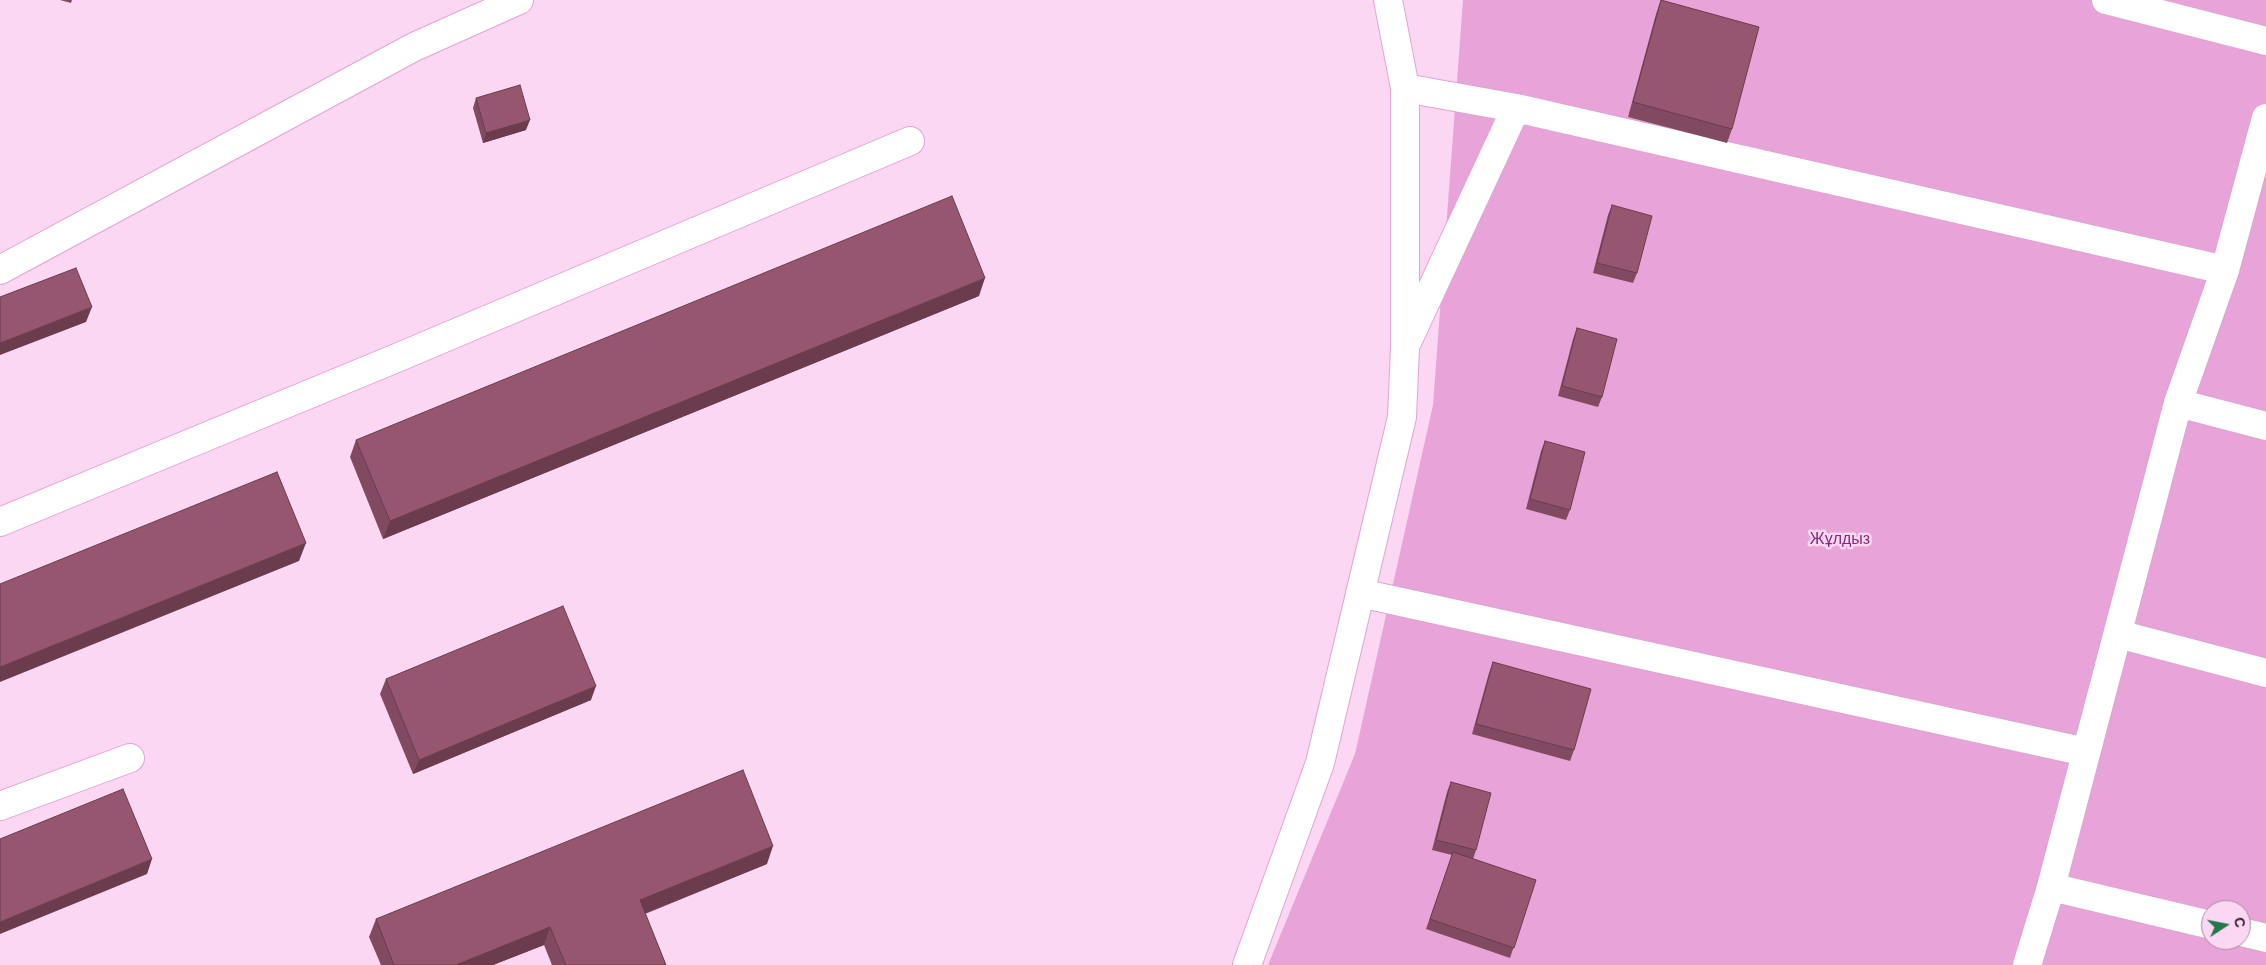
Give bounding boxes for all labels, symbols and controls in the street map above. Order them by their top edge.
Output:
park label: Жұлдыз [1810,529,1870,549]
north arrow [2201,900,2251,950]
text: С [2231,916,2250,929]

